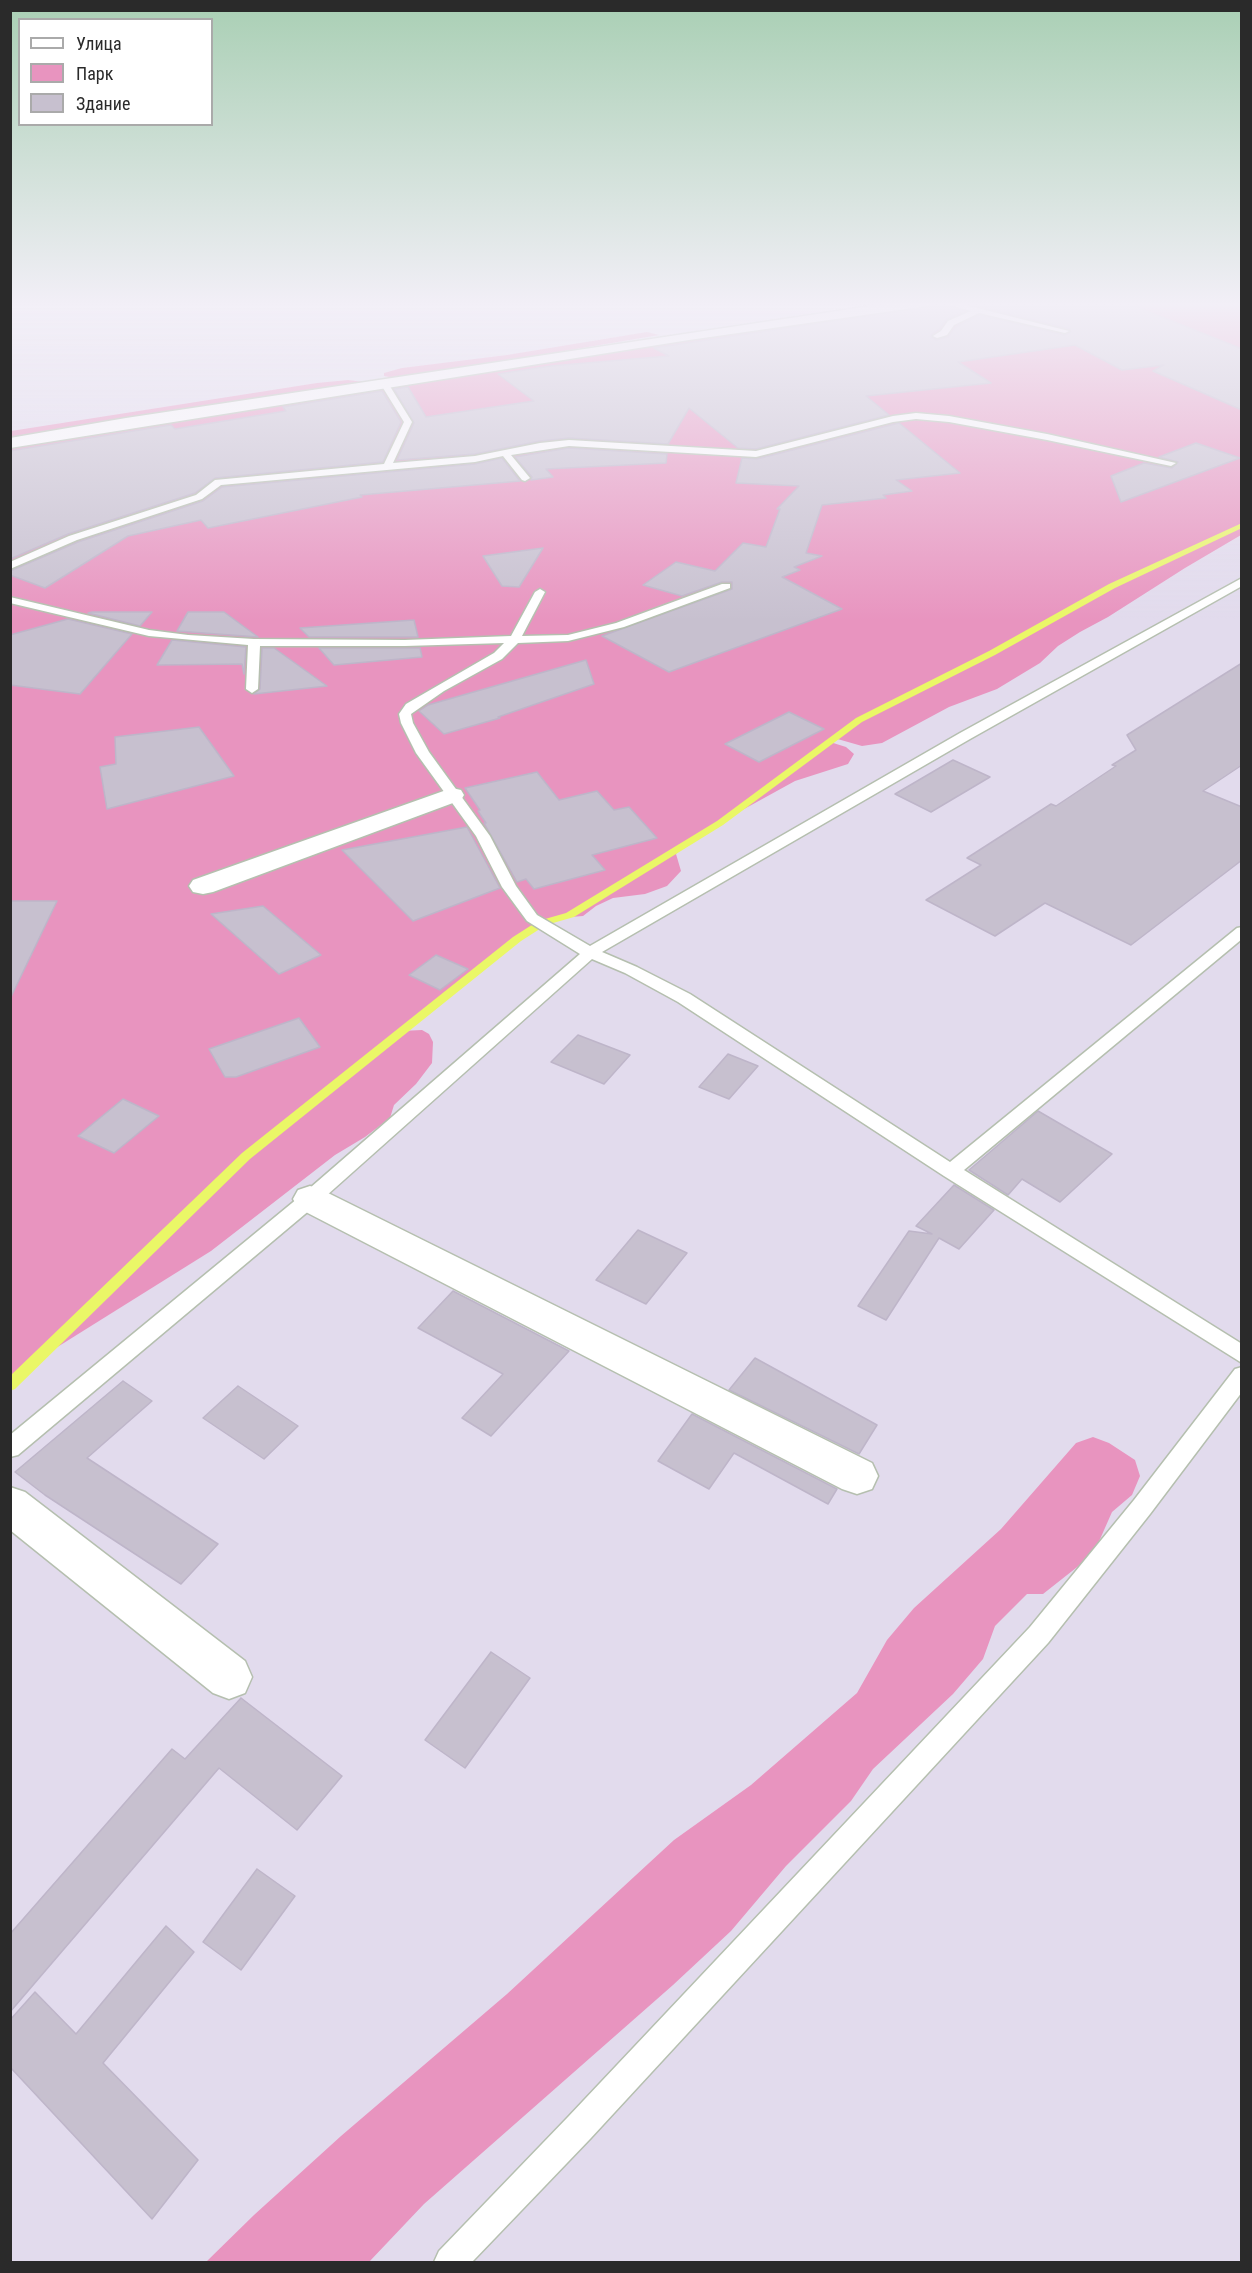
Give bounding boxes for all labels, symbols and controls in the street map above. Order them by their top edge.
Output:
legend [18,18,213,126]
text: Улица [76,33,122,54]
text: Парк [76,63,113,84]
text: Здание [76,93,130,114]

